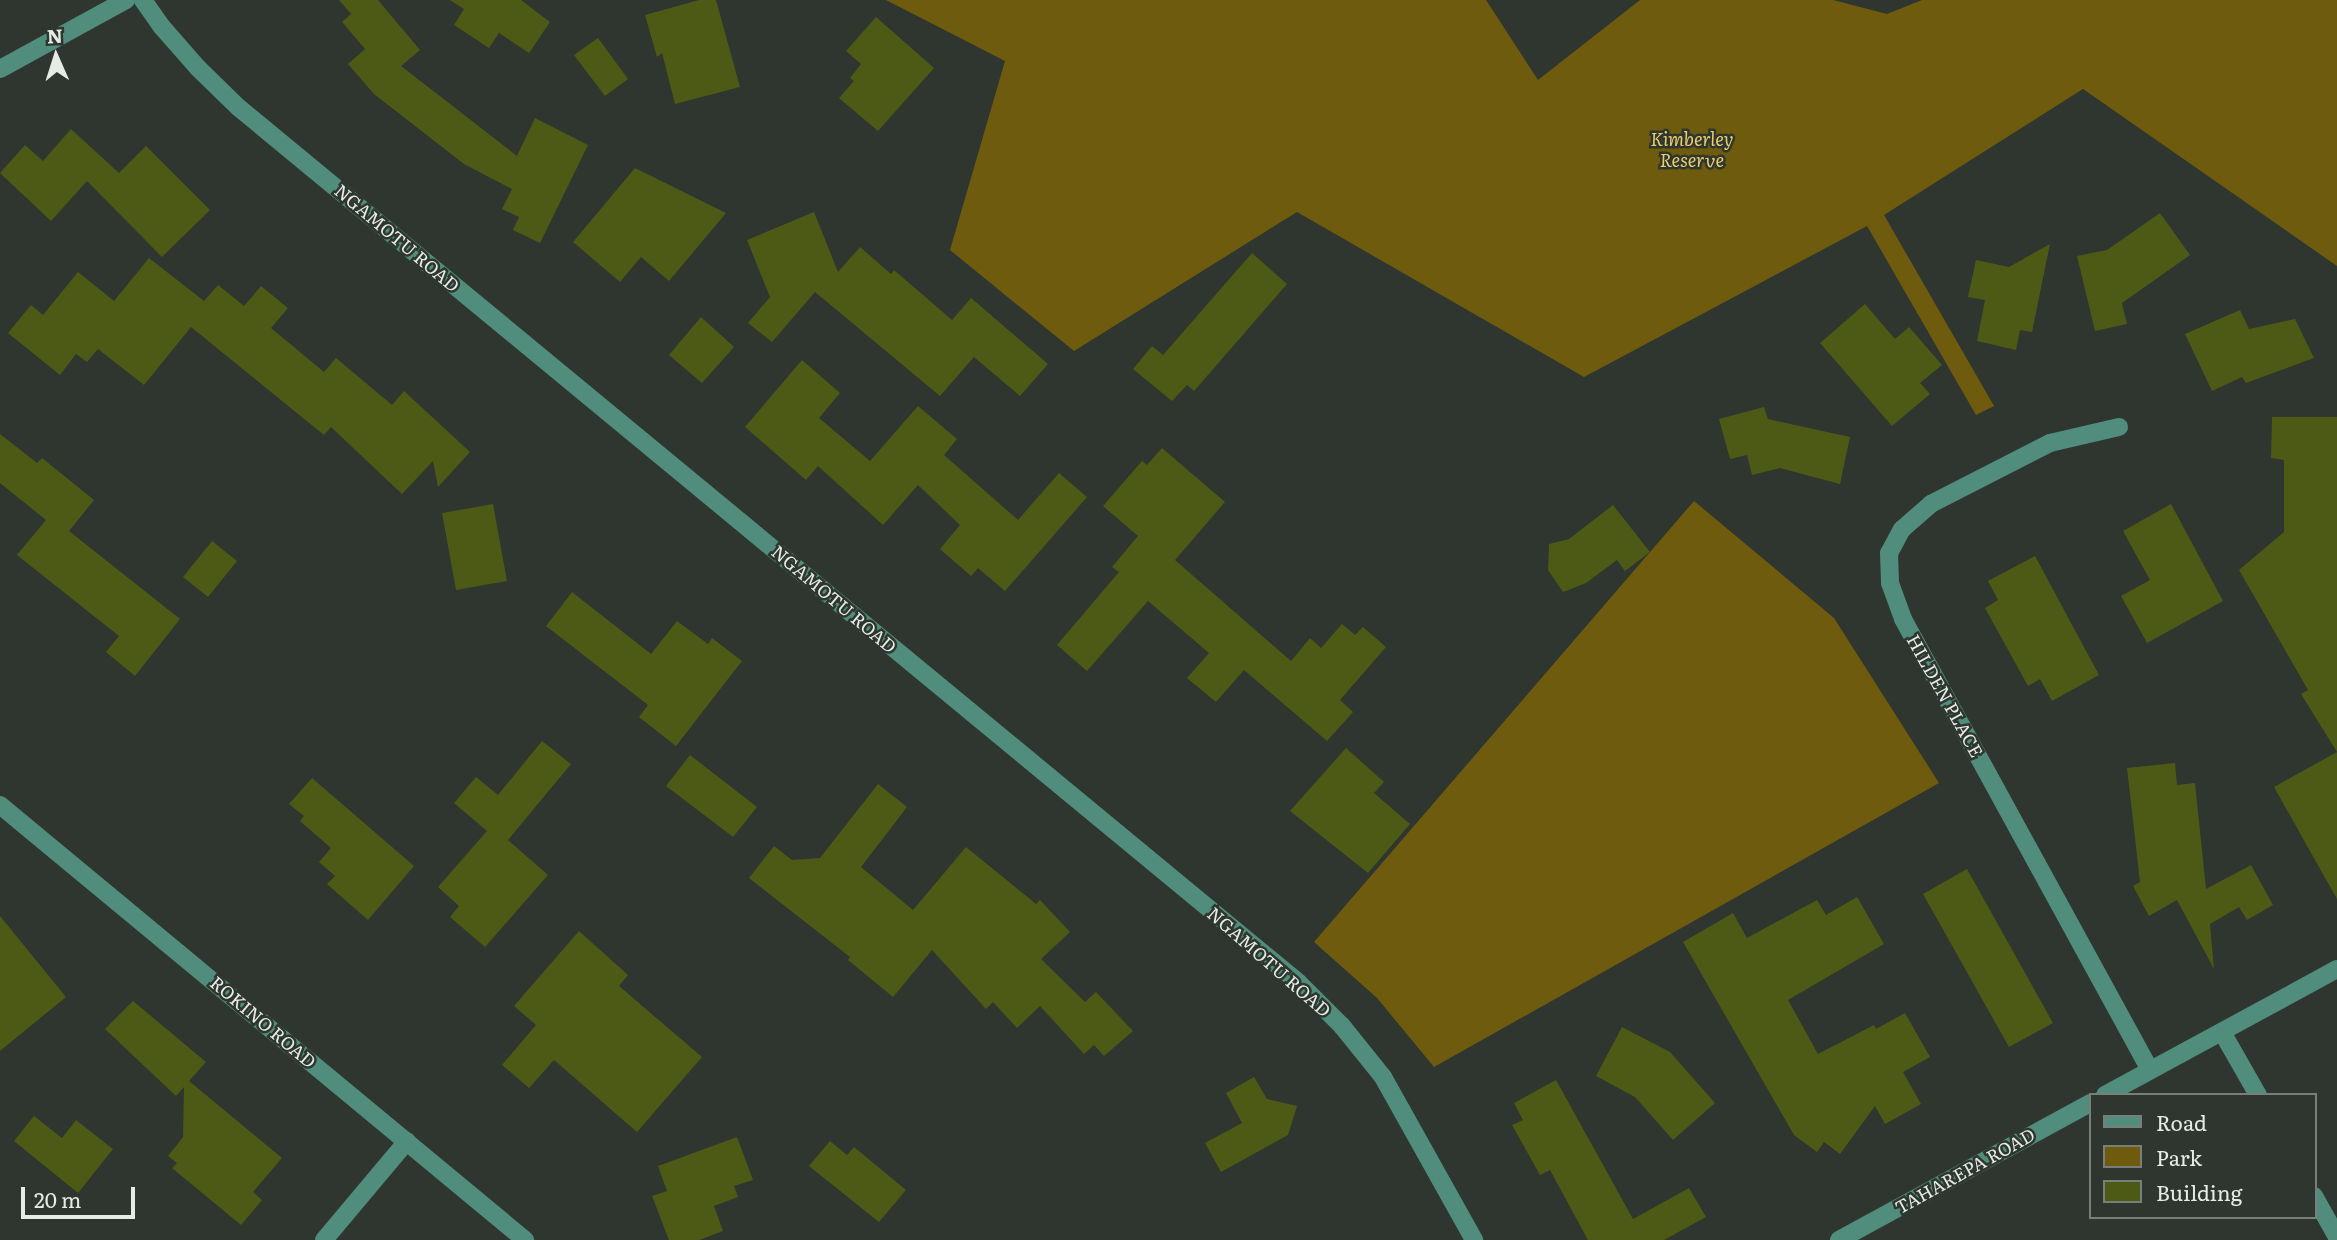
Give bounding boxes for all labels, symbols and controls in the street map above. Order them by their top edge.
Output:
north arrow [21,21,91,91]
text: N [46,21,64,49]
park label: Kimberley Reserve [1651,129,1733,172]
street label: NGAMOTU ROAD [330,180,464,296]
street label: NGAMOTU ROAD [767,541,901,657]
street label: HILDEN PLACE [1902,631,1988,761]
street label: NGAMOTU ROAD [1203,903,1335,1021]
street label: ROKINO ROAD [206,972,320,1072]
legend [2088,1093,2316,1219]
text: Road [2156,1106,2207,1137]
street label: TAHAREPA ROAD [1891,1124,2039,1218]
text: Park [2156,1141,2202,1172]
scale bar [24,1174,138,1218]
text: Building [2156,1176,2242,1207]
text: 20 m [34,1183,81,1214]

